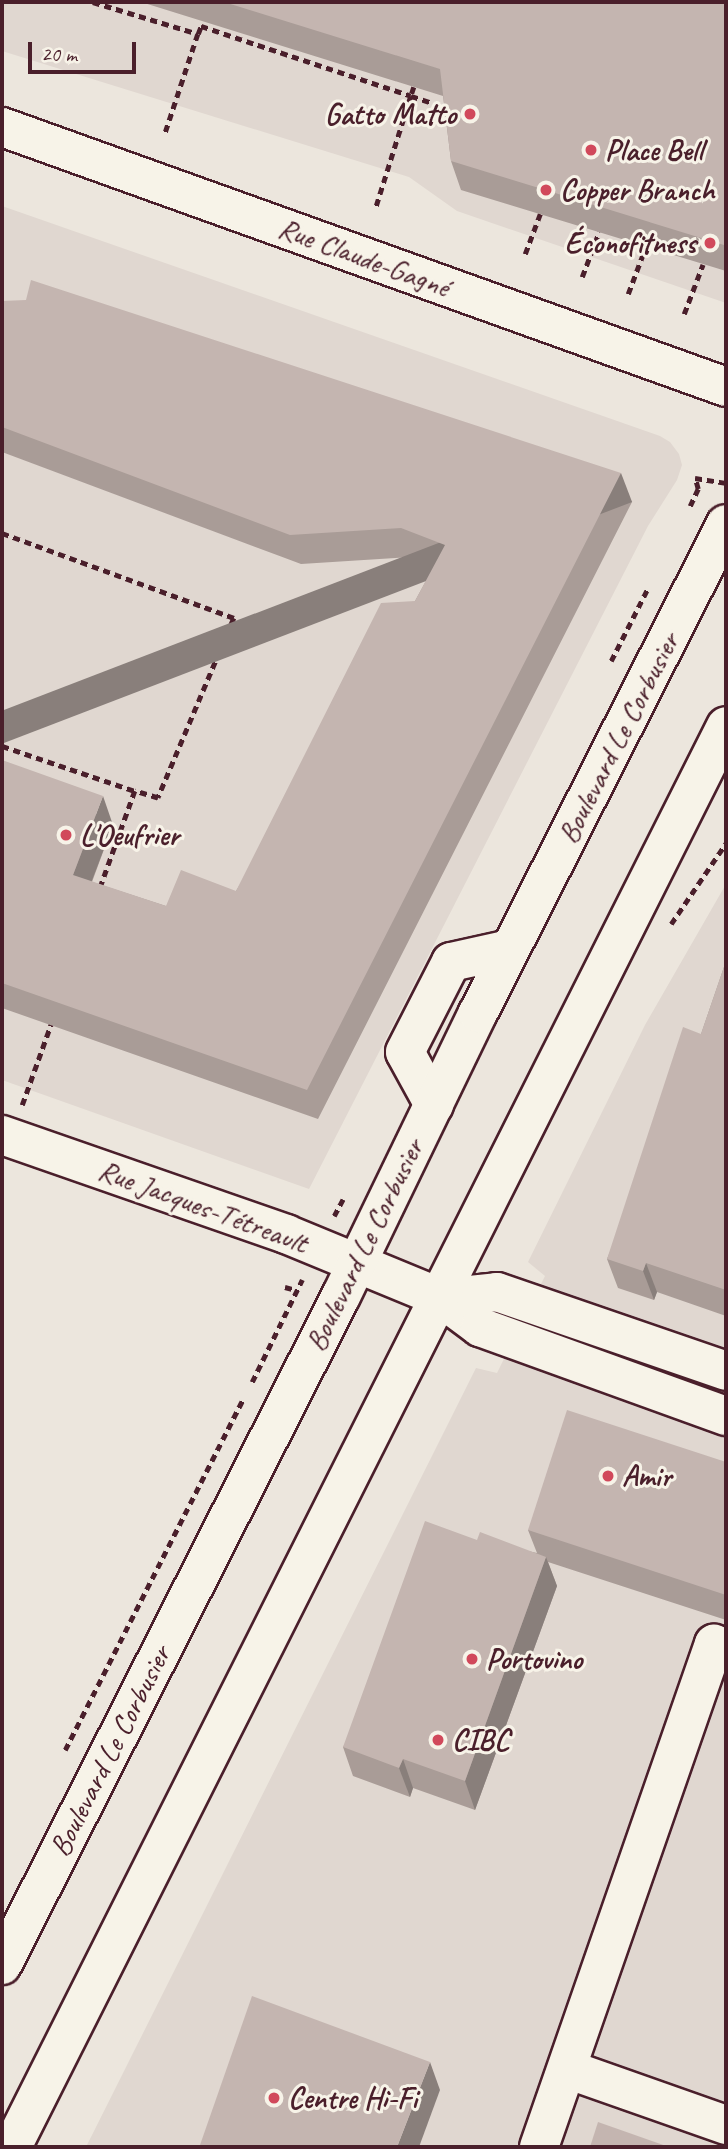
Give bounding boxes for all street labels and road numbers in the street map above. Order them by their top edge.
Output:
street label: Rue Claude-Gagné [273,209,455,305]
street label: Boulevard Le Corbusier [550,627,686,849]
street label: Boulevard Le Corbusier [297,1133,431,1357]
street label: Rue Jacques-Tétreault [93,1151,313,1261]
street label: Boulevard Le Corbusier [42,1640,178,1862]

